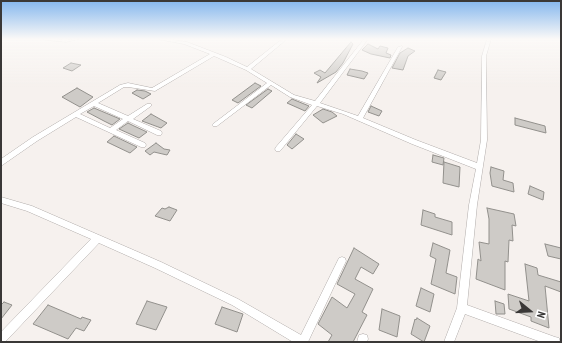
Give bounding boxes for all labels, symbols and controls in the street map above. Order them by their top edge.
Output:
north arrow [510,291,550,331]
text: N [534,310,549,320]

